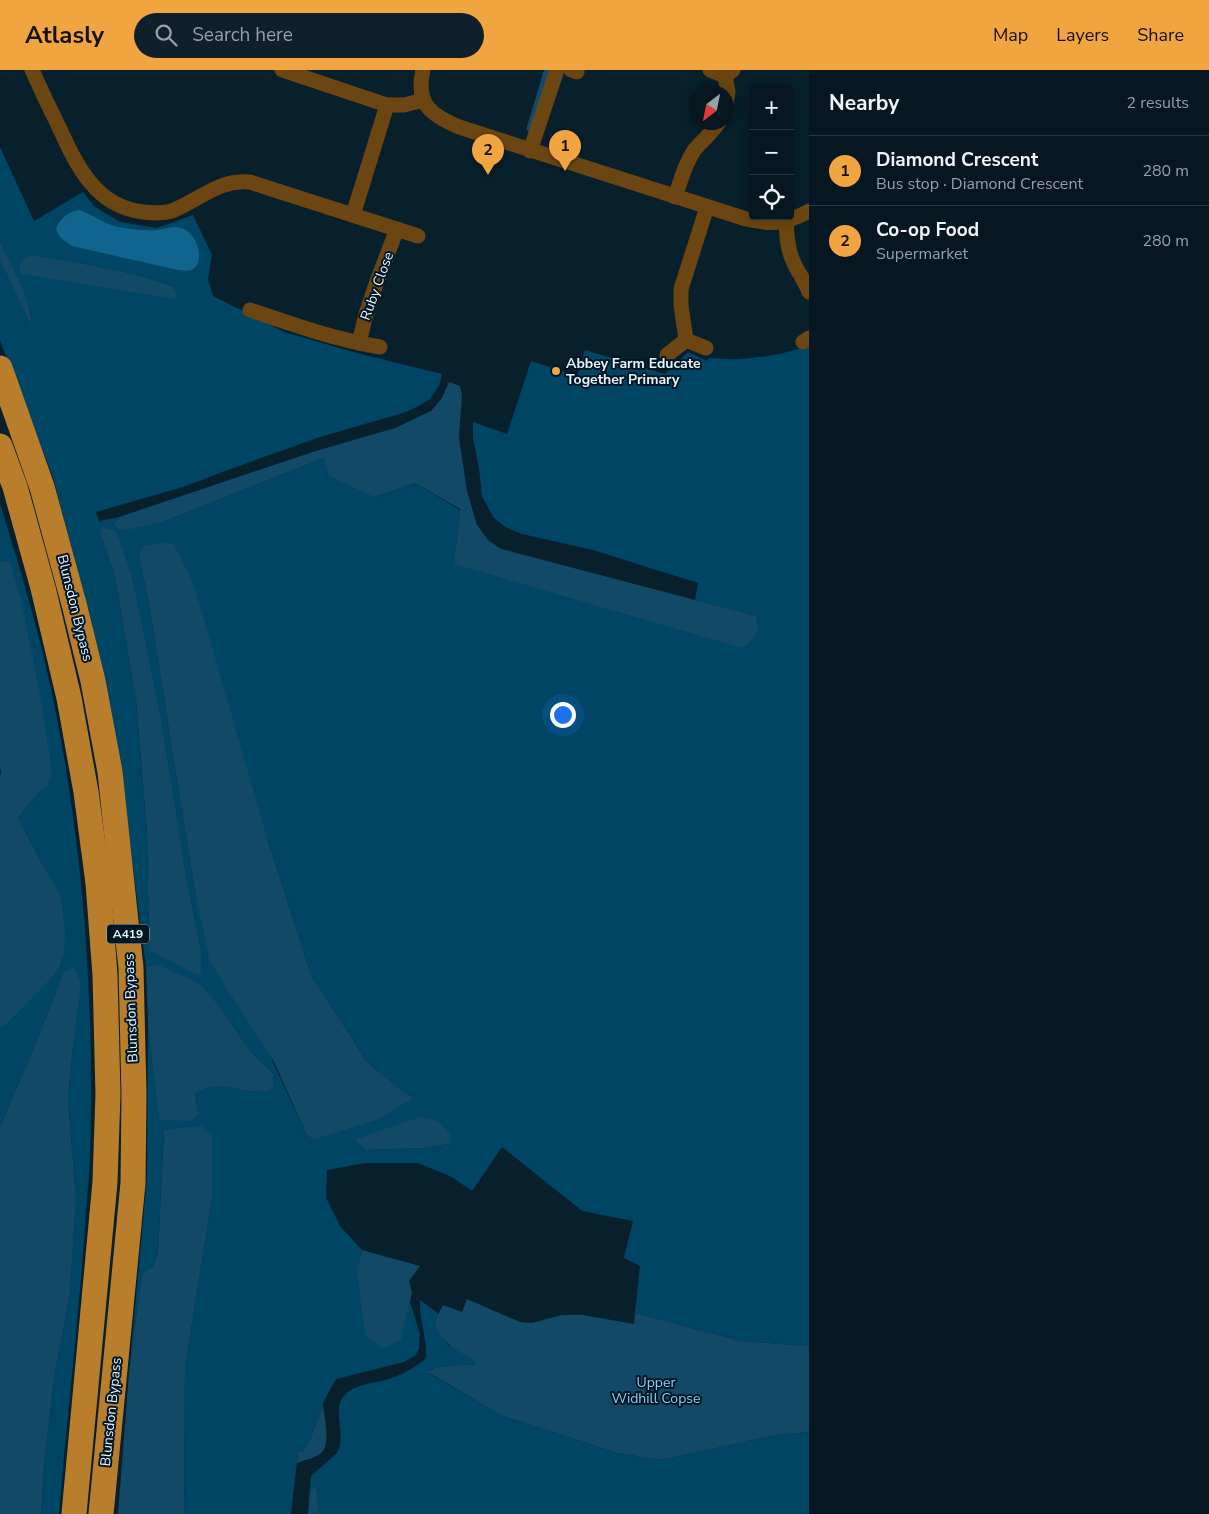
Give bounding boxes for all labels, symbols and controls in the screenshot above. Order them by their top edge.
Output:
search box [134,13,484,58]
text: Atlasly [25,19,104,51]
icon: search [152,21,180,49]
text: Search here [192,22,293,48]
text: Map [993,23,1028,47]
text: Layers [1056,23,1109,47]
text: Share [1137,23,1184,47]
north arrow [689,85,734,130]
map controls [749,85,794,220]
button: + [749,85,794,130]
text: Nearby [829,89,899,117]
text: 2 results [1127,92,1189,114]
pin: 1 [549,130,581,171]
button: − [749,130,794,175]
pin: 2 [472,134,504,175]
text: Diamond Crescent [876,147,1038,173]
text: 1 [840,160,850,182]
text: 280 m [1142,160,1189,182]
text: Bus stop · Diamond Crescent [876,173,1083,195]
button: locate [749,175,794,220]
text: Co-op Food [876,217,979,243]
text: 2 [840,230,850,252]
text: 280 m [1142,230,1189,252]
text: Supermarket [876,243,968,265]
street label: Ruby Close [356,249,398,323]
place label: Abbey Farm Educate Together Primary [566,354,701,389]
marker: Abbey Farm Educate Together Primary [550,365,562,377]
street label: Blunsdon Bypass [53,553,98,664]
your location [550,702,576,728]
road number: A419 [107,924,149,944]
street label: Blunsdon Bypass [120,953,142,1063]
street label: Blunsdon Bypass [96,1356,126,1467]
park label: Upper Widhill Copse [612,1373,700,1408]

